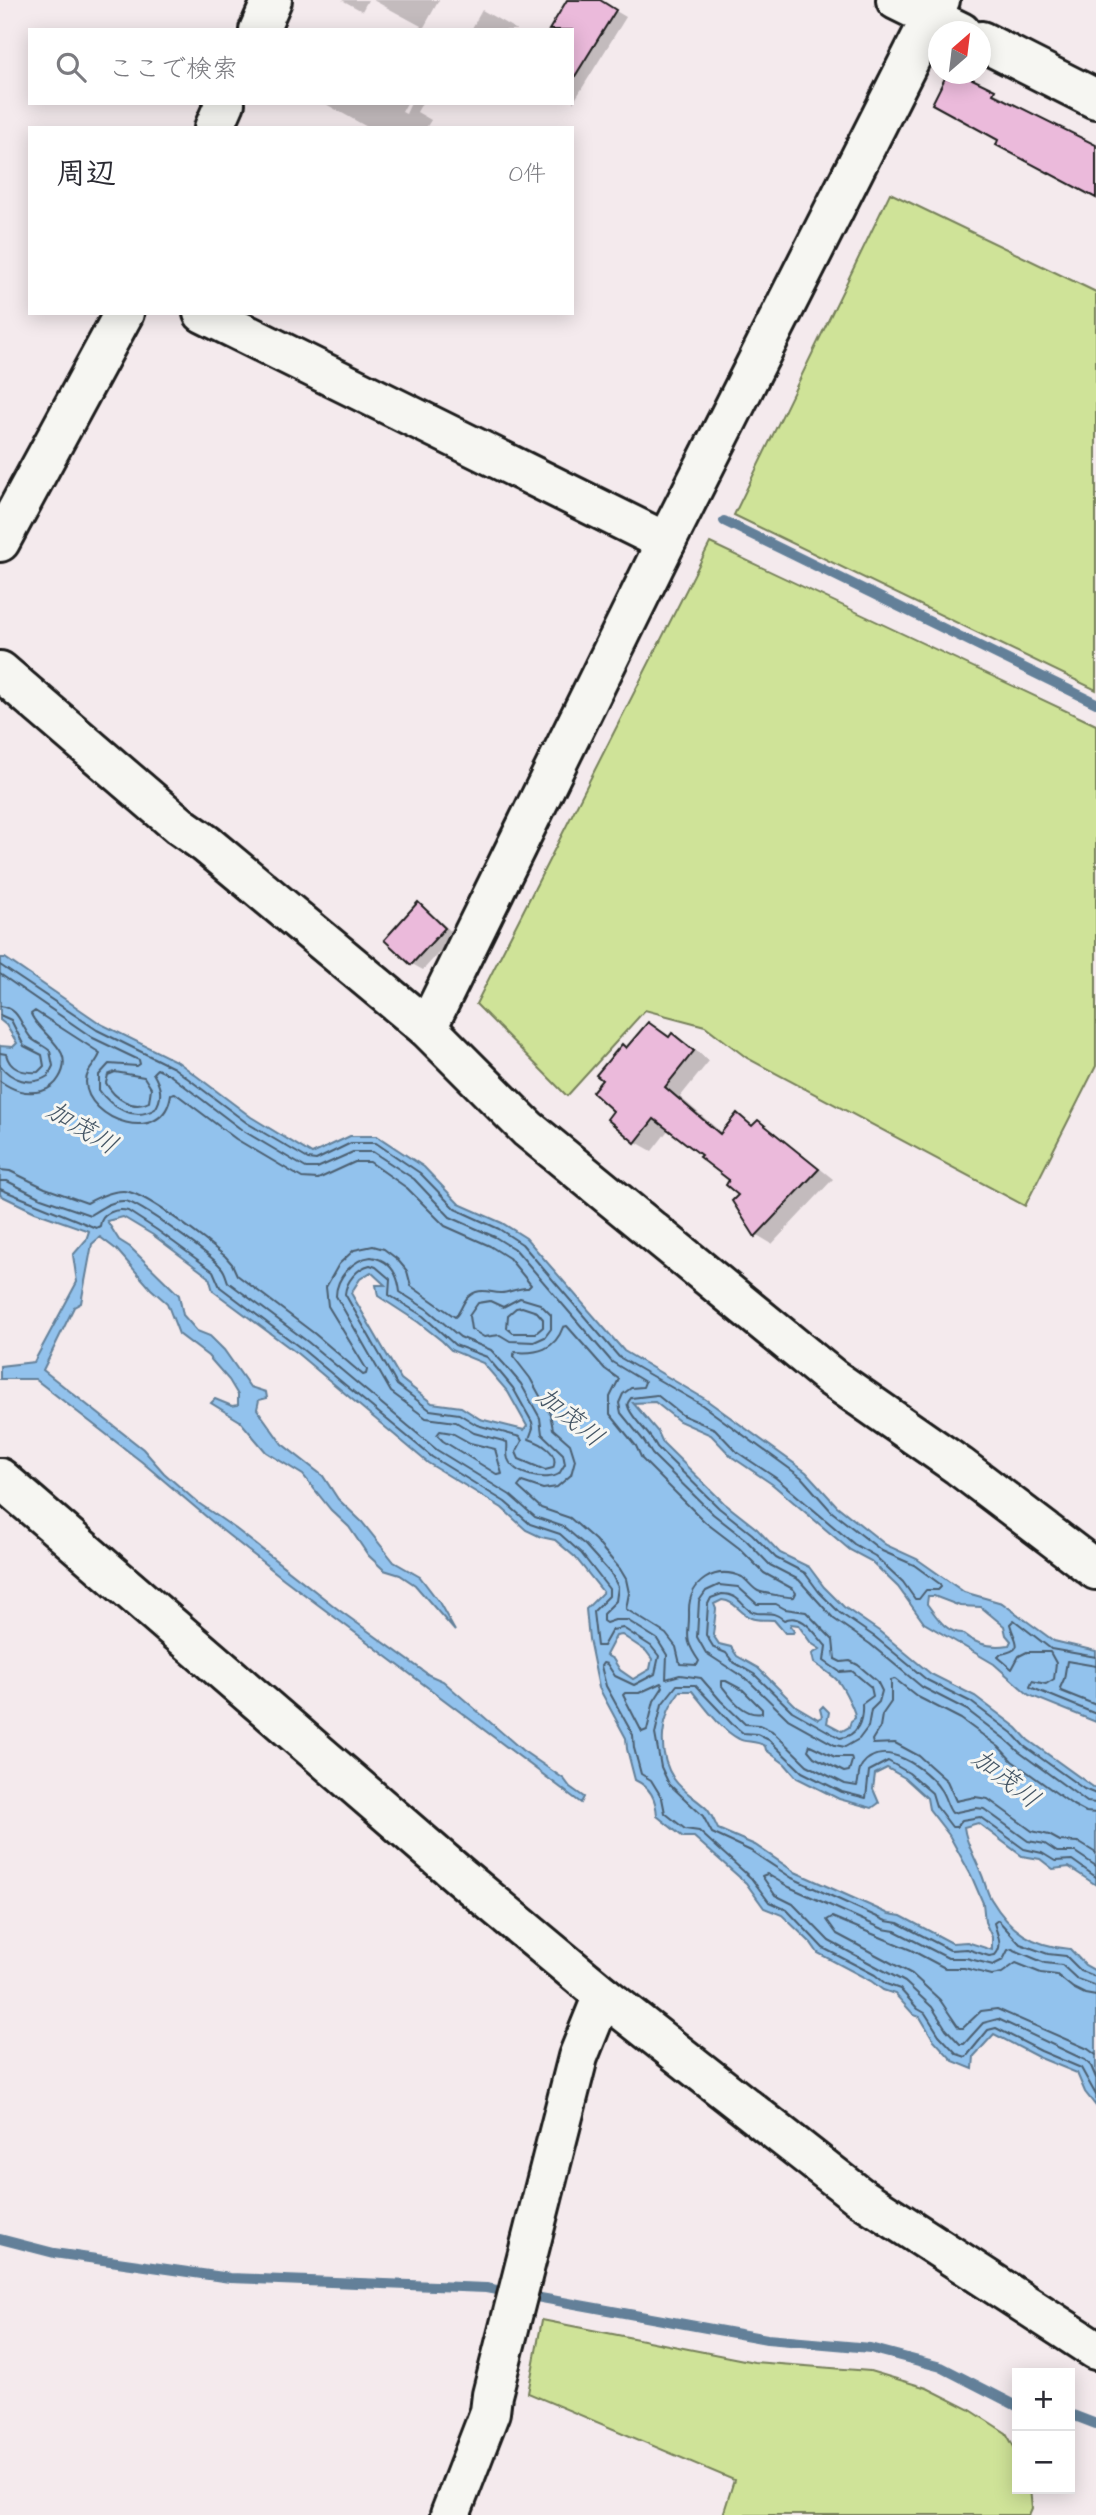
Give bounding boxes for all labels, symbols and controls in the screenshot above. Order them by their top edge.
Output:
north arrow [928,21,991,84]
search box [28,28,574,105]
icon: search [52,48,90,86]
text: ここで検索 [108,51,238,87]
text: 周辺 [56,153,116,195]
text: 0件 [508,158,546,190]
water label: 加茂川 [39,1092,125,1164]
water label: 加茂川 [528,1378,612,1456]
water label: 加茂川 [964,1741,1048,1817]
map controls [1012,2368,1075,2494]
button: + [1012,2368,1075,2431]
button: − [1012,2431,1075,2494]

